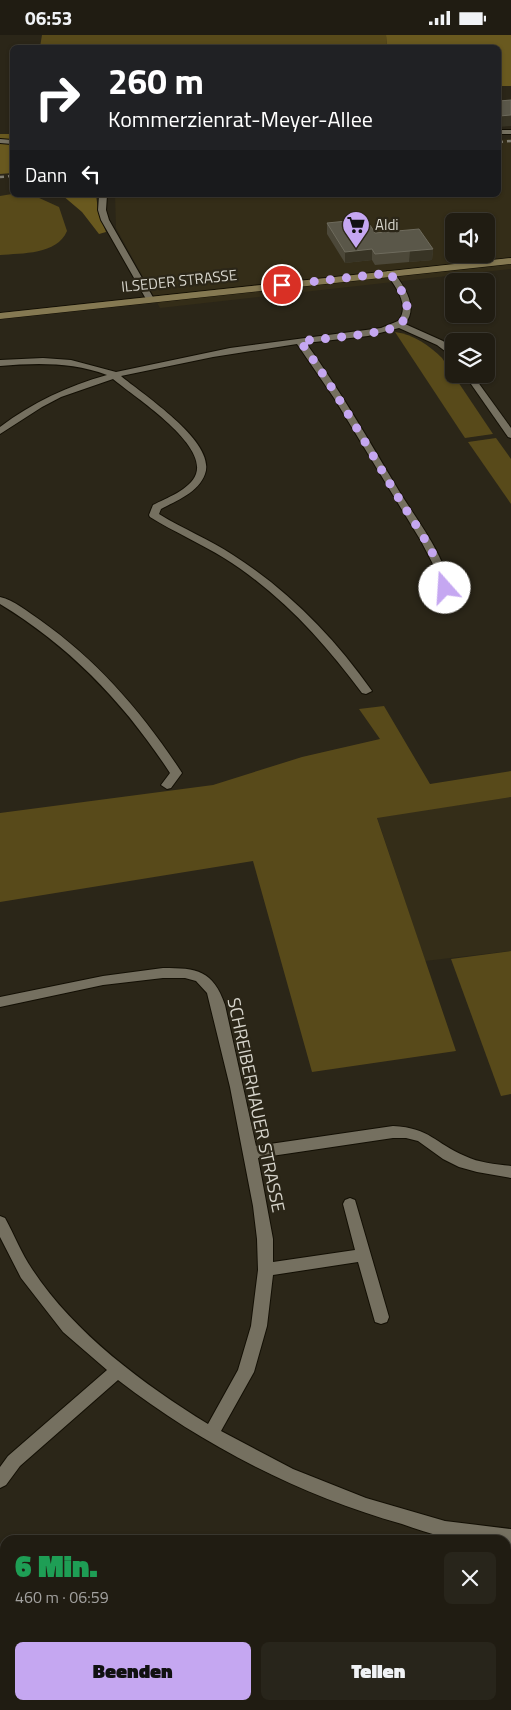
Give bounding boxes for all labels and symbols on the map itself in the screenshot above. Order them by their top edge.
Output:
supermarket icon: Aldi [341,210,371,249]
place label: Aldi [375,213,399,236]
street label: ILSEDER STRASSE [120,263,238,298]
pin [261,264,303,306]
position arrow [418,561,470,613]
street label: SCHREIBERHAUER STRASSE [221,995,292,1215]

